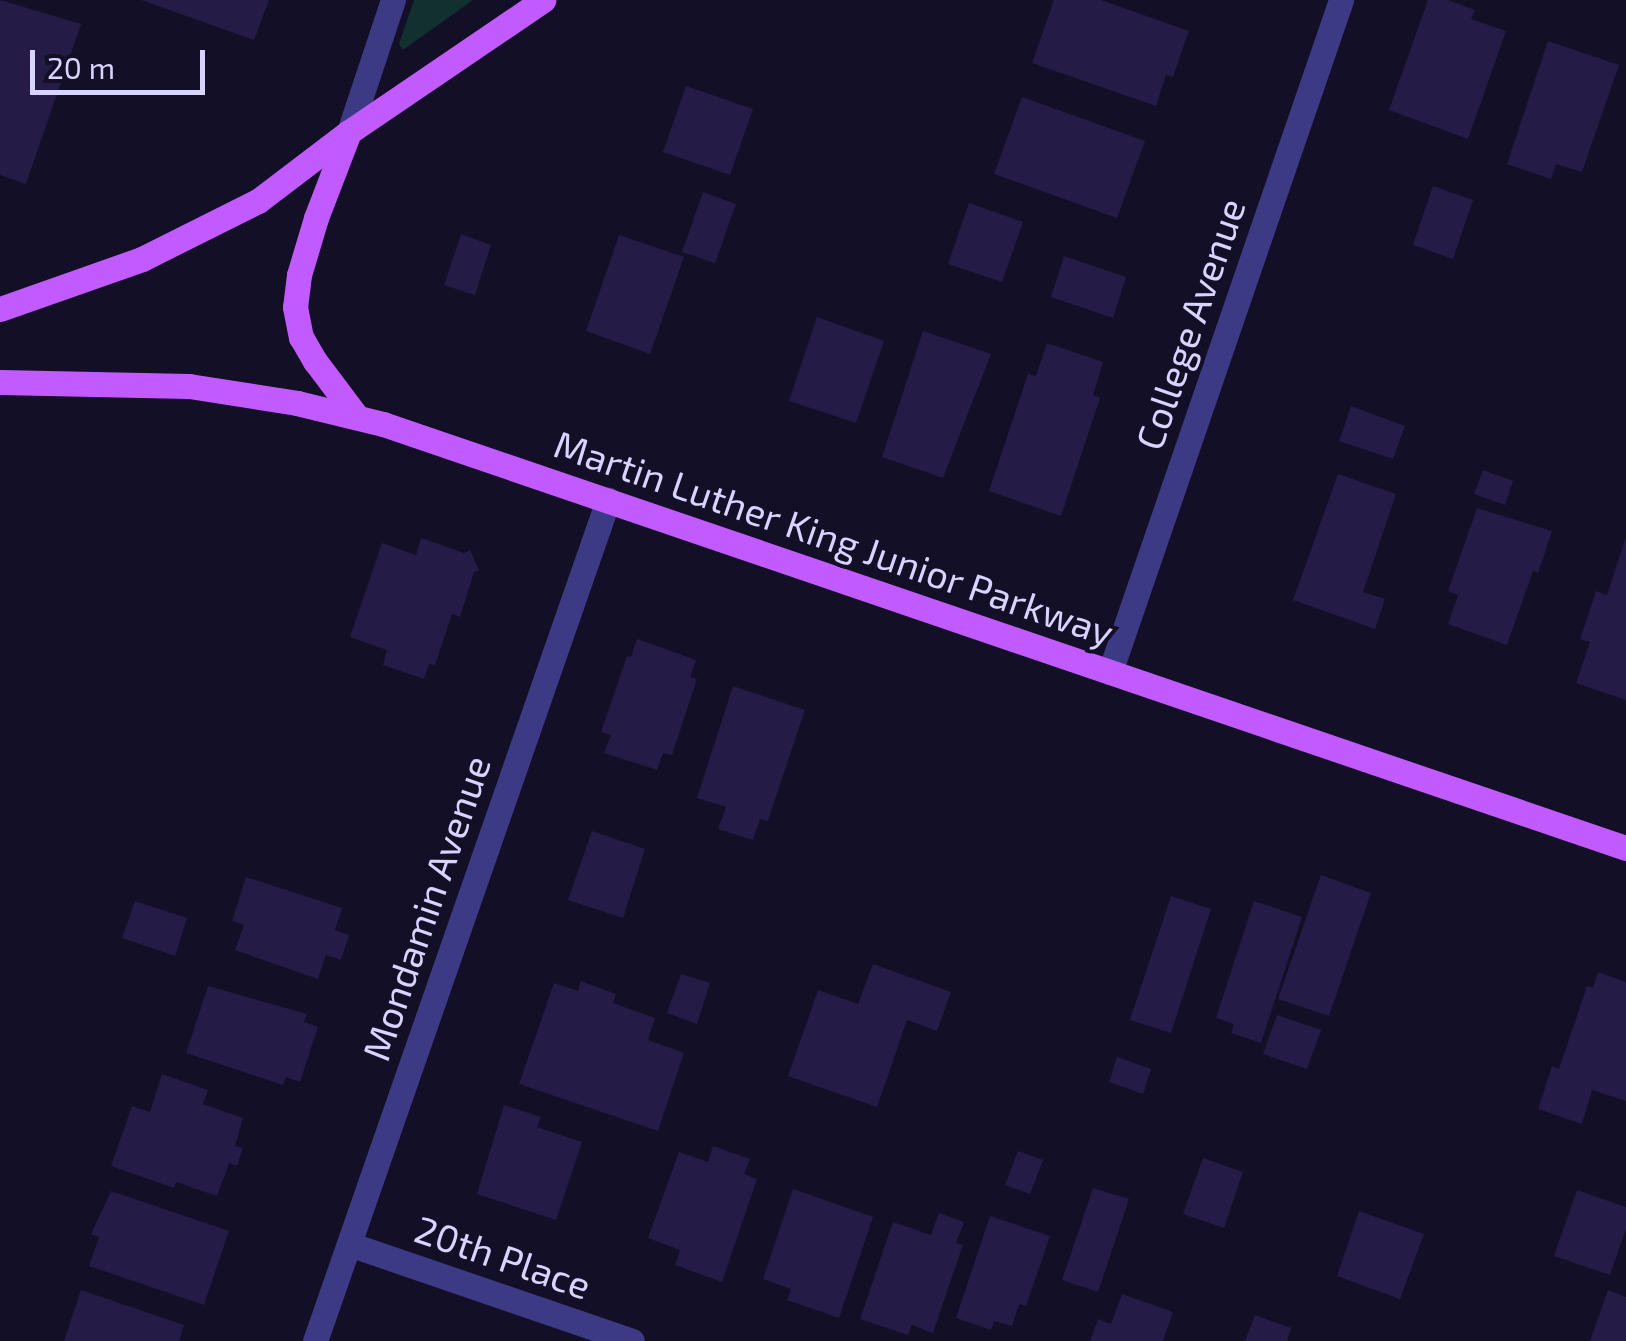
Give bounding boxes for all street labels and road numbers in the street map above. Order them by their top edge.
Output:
street label: College Avenue [1126,192,1254,456]
street label: Martin Luther King Junior Parkway [547,420,1121,656]
street label: Mondamin Avenue [352,749,500,1067]
street label: 20th Place [409,1206,597,1308]

